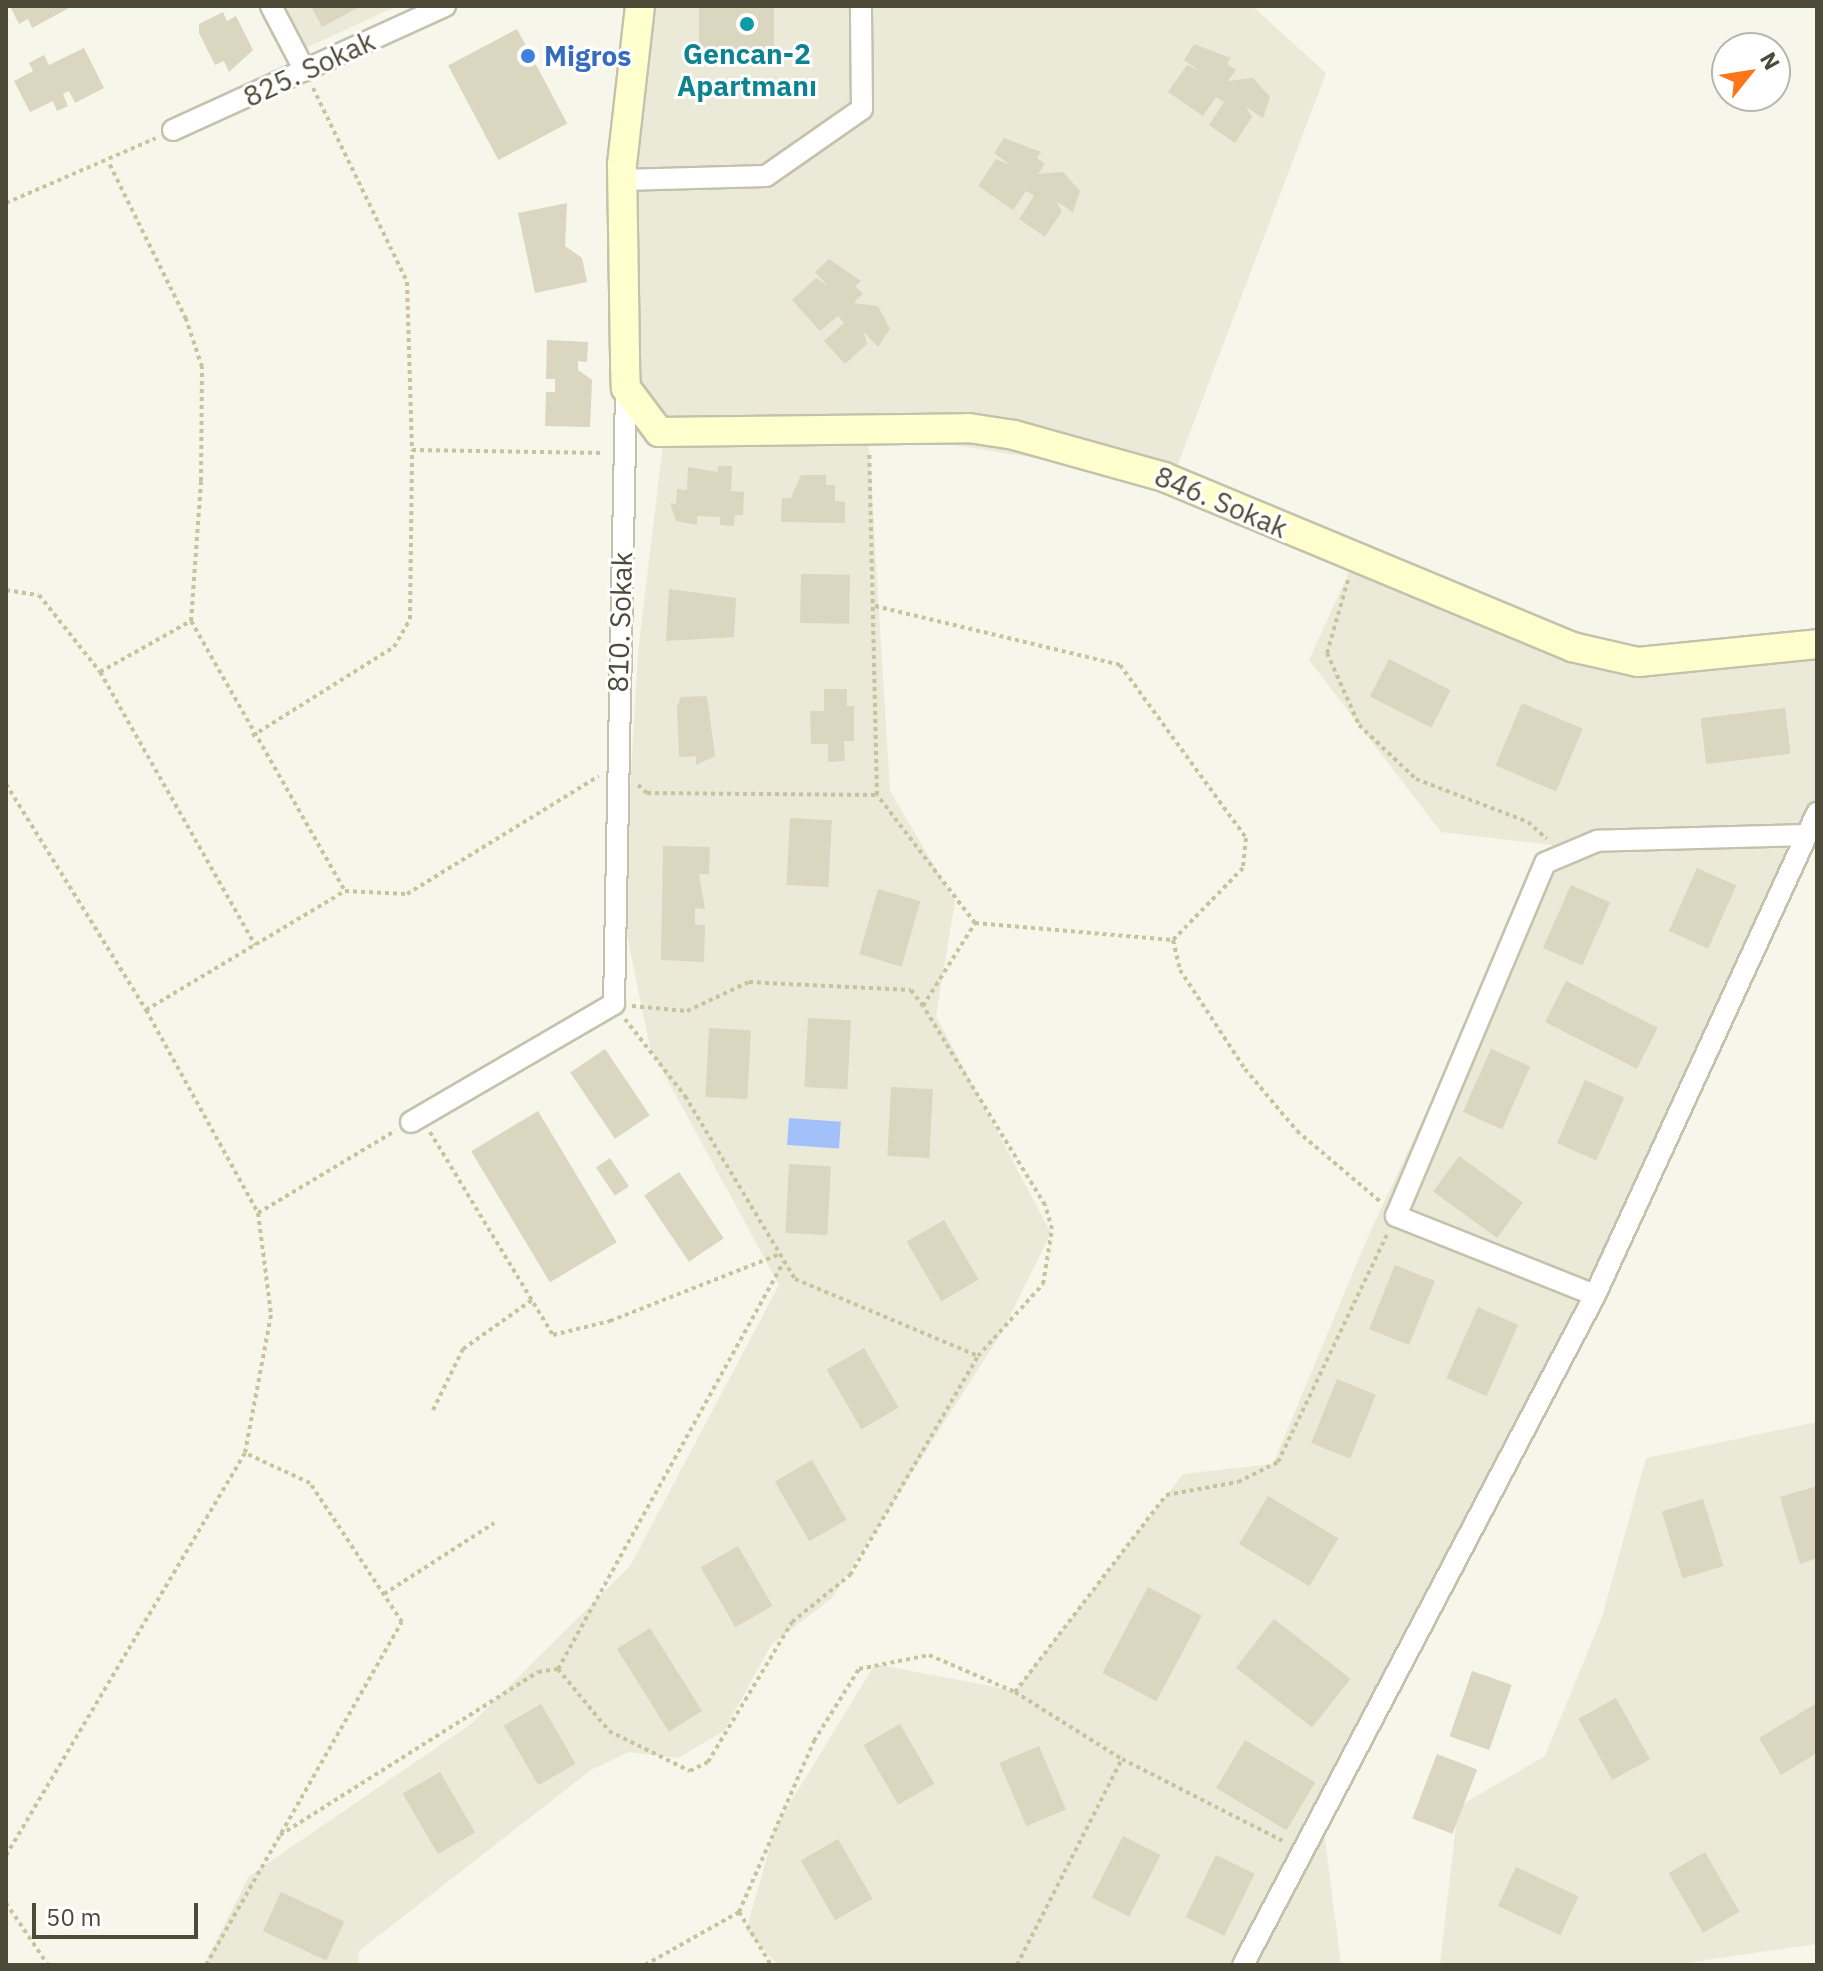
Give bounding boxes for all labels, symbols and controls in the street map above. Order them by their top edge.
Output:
marker: Gencan-2 Apartmanı [738,15,756,33]
street label: 825. Sokak [238,24,380,114]
north arrow [1711,32,1791,112]
place label: Gencan-2 Apartmanı [677,37,817,103]
place label: Migros [544,39,631,73]
marker: Migros [519,47,537,65]
text: N [1754,47,1787,75]
street label: 846. Sokak [1150,459,1292,545]
street label: 810. Sokak [601,551,639,693]
scale bar [36,1887,202,1937]
text: 50 m [46,1901,101,1933]

